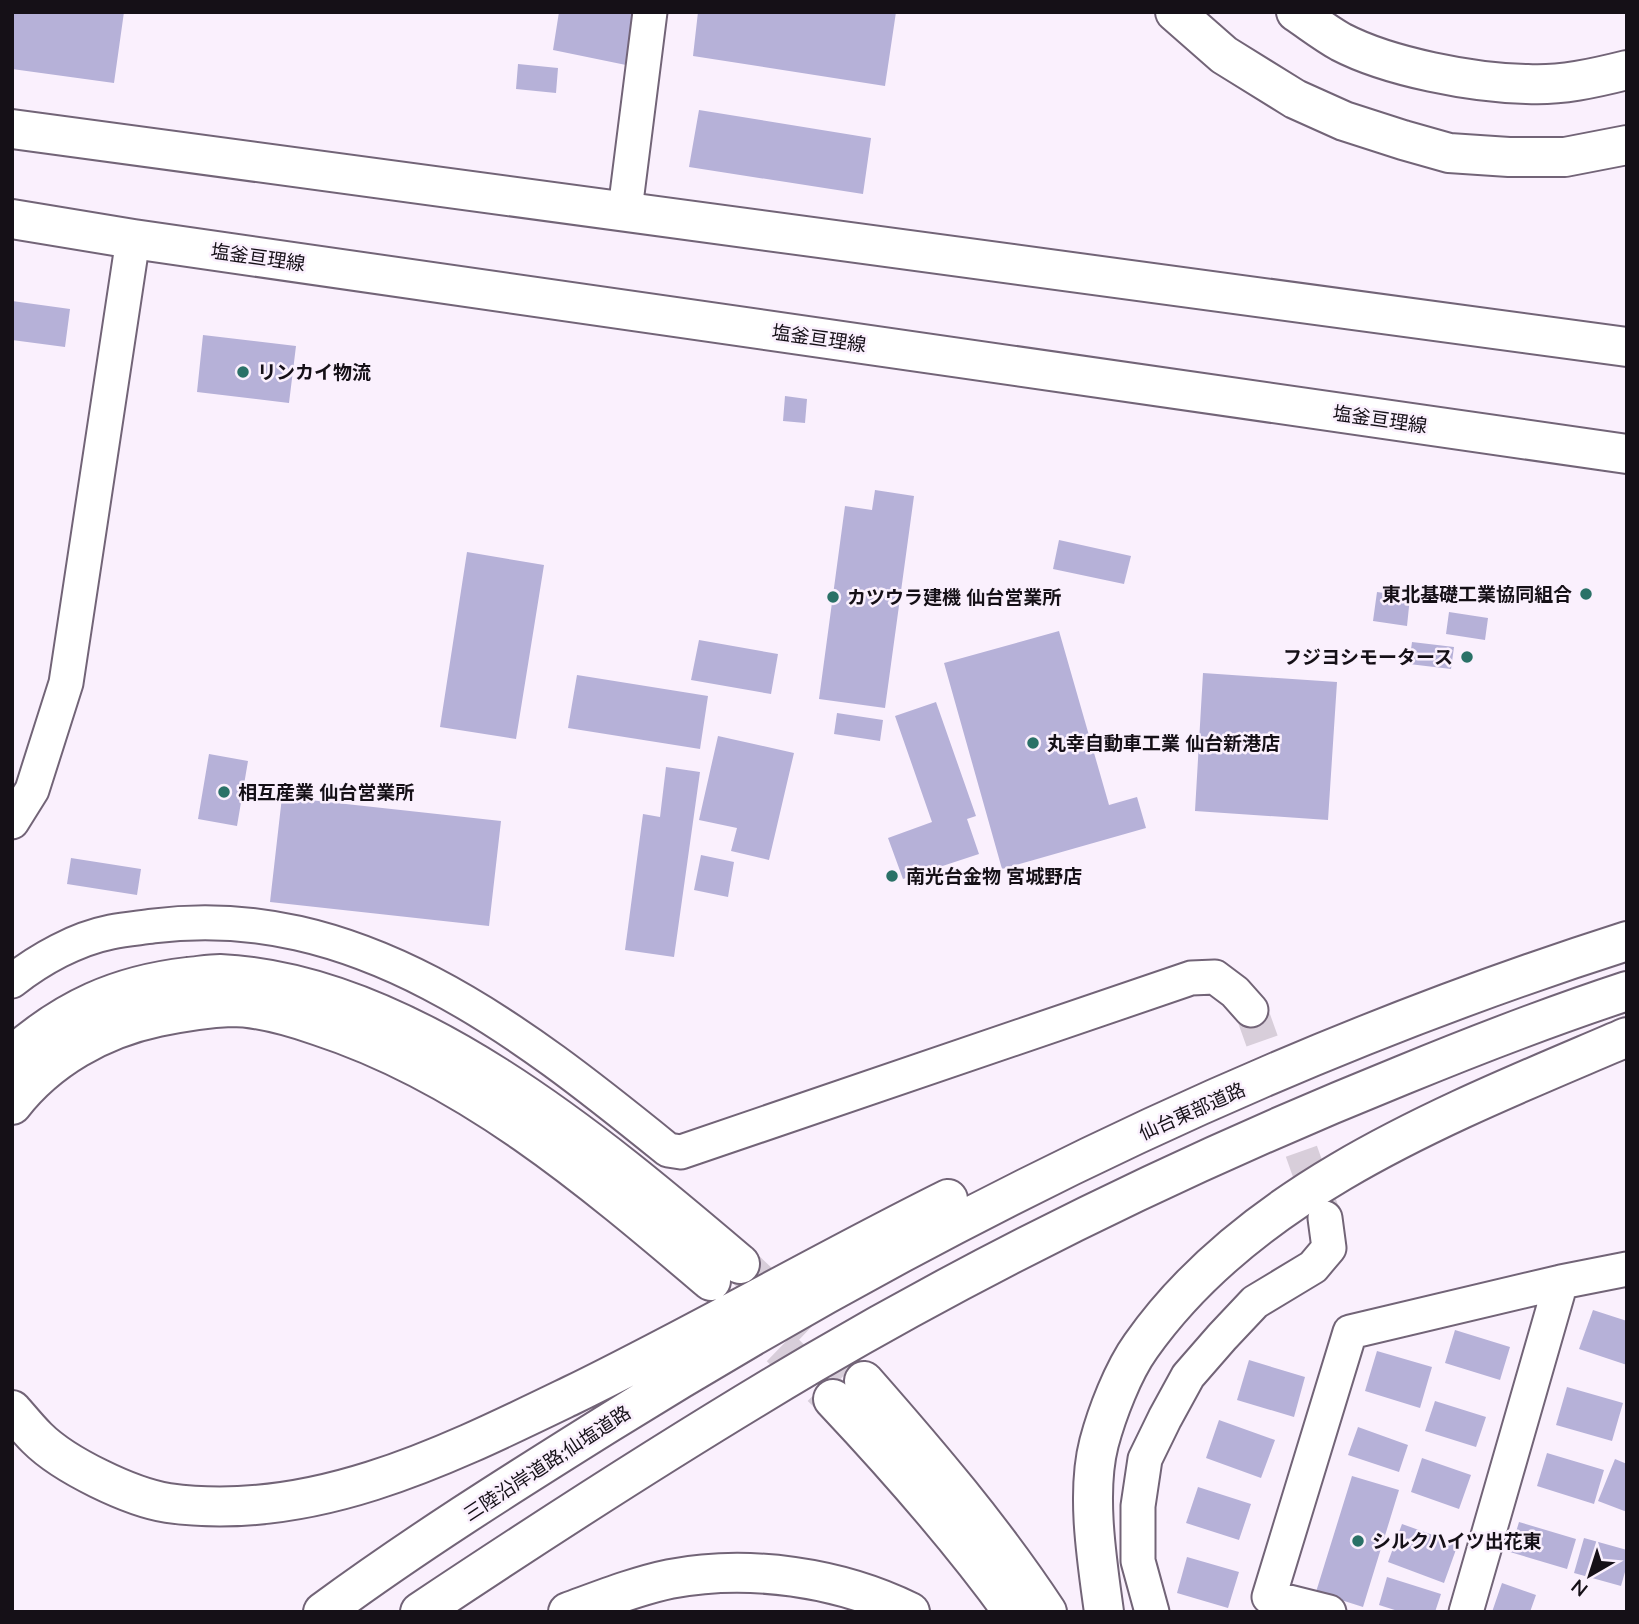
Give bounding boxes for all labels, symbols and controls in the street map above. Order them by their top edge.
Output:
street label: 塩釜亘理線 [209,239,307,275]
street label: 塩釜亘理線 [770,320,868,356]
place label: リンカイ物流 [257,360,371,384]
marker: リンカイ物流 [235,364,251,380]
street label: 塩釜亘理線 [1331,401,1429,437]
place label: 東北基礎工業協同組合 [1382,582,1572,606]
place label: カツウラ建機 仙台営業所 [847,585,1061,609]
marker: 東北基礎工業協同組合 [1578,586,1594,602]
marker: カツウラ建機 仙台営業所 [825,589,841,605]
place label: フジヨシモータース [1283,645,1453,669]
marker: フジヨシモータース [1459,649,1475,665]
place label: 丸幸自動車工業 仙台新港店 [1047,731,1280,755]
marker: 丸幸自動車工業 仙台新港店 [1025,735,1041,751]
place label: 相互産業 仙台営業所 [238,780,414,804]
marker: 相互産業 仙台営業所 [216,784,232,800]
place label: 南光台金物 宮城野店 [906,864,1082,888]
marker: 南光台金物 宮城野店 [884,868,900,884]
street label: 仙台東部道路 [1135,1077,1249,1145]
street label: 三陸沿岸道路;仙塩道路 [459,1400,635,1526]
place label: シルクハイツ出花東 [1372,1529,1542,1553]
marker: シルクハイツ出花東 [1350,1533,1366,1549]
north arrow [1555,1540,1625,1610]
text: N [1566,1574,1592,1602]

